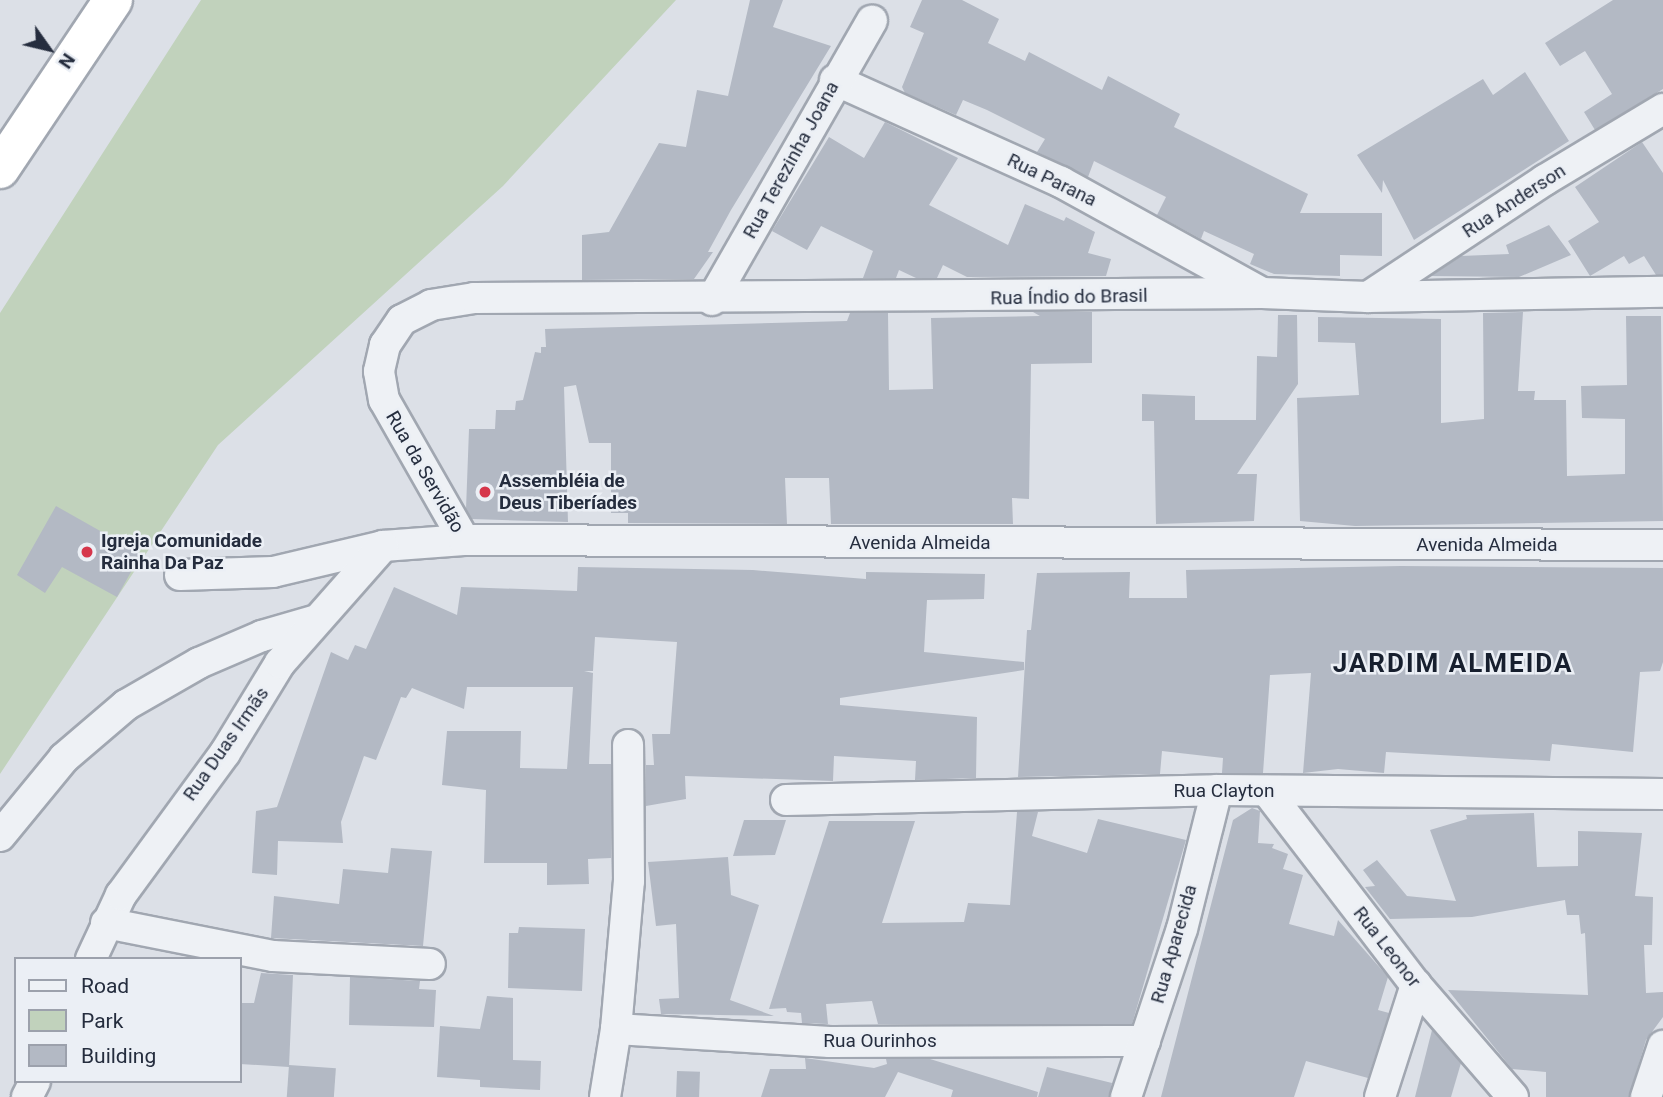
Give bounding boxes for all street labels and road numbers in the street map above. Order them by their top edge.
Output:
street label: Rua Terezinha Joana [738,77,844,243]
street label: Rua Parana [1004,149,1100,211]
street label: Rua Anderson [1458,159,1570,243]
street label: Rua Índio do Brasil [990,284,1148,310]
street label: Rua da Servidão [381,407,469,537]
street label: Avenida Almeida [849,532,991,554]
street label: Avenida Almeida [1416,534,1558,556]
street label: Rua Duas Irmãs [178,683,274,805]
street label: Rua Clayton [1174,780,1274,802]
street label: Rua Aparecida [1146,882,1202,1006]
street label: Rua Leonor [1348,902,1426,992]
street label: Rua Ourinhos [823,1030,937,1052]

